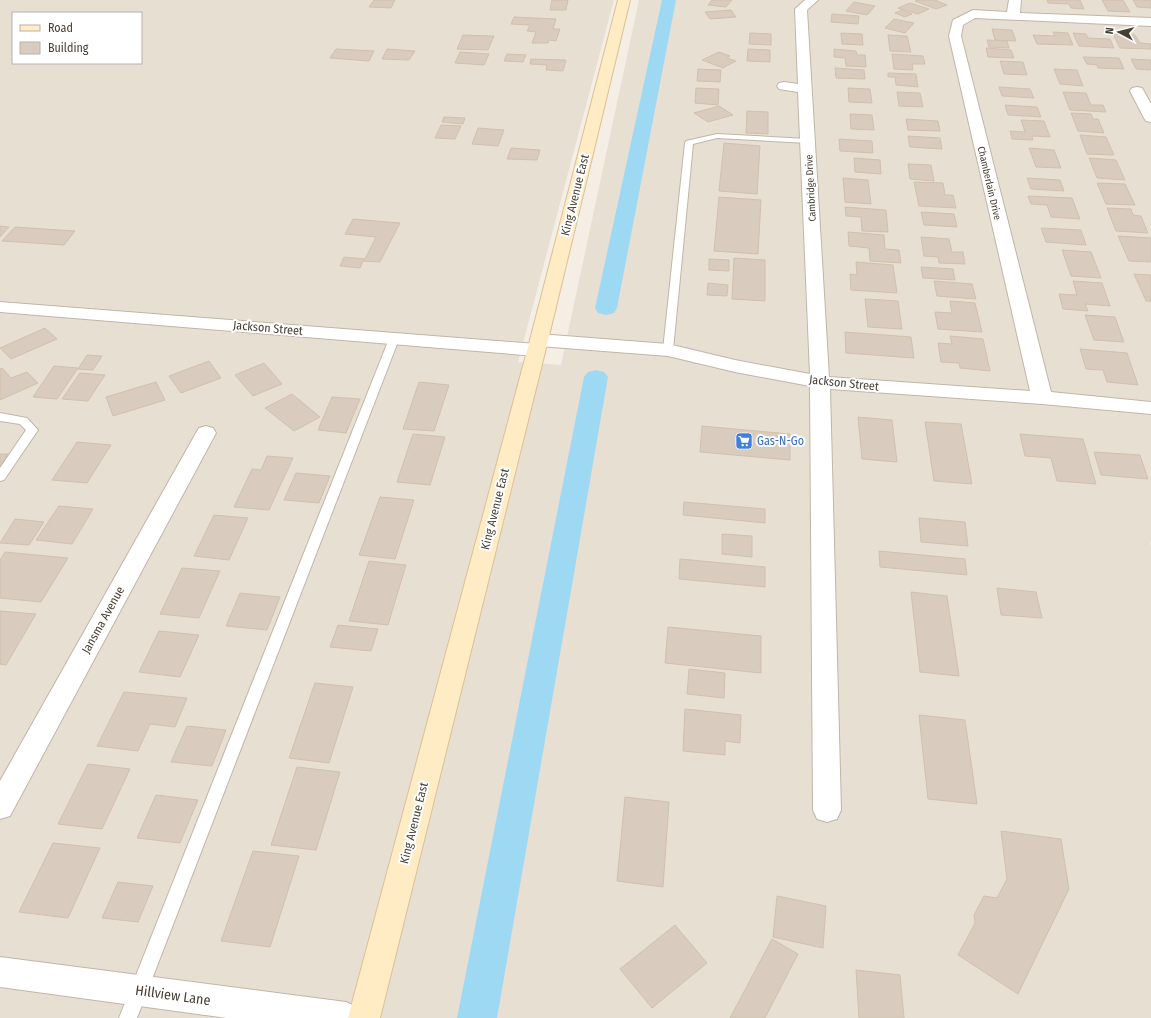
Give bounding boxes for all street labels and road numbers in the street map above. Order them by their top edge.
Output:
street label: Chamberlain Drive [975,145,1003,221]
street label: King Avenue East [558,153,592,237]
street label: Cambridge Drive [803,154,819,222]
street label: Jackson Street [233,318,304,338]
street label: Jackson Street [808,372,880,394]
street label: King Avenue East [478,467,512,551]
street label: Jansma Avenue [79,584,127,656]
street label: King Avenue East [397,781,431,865]
street label: Hillview Lane [134,982,212,1009]

